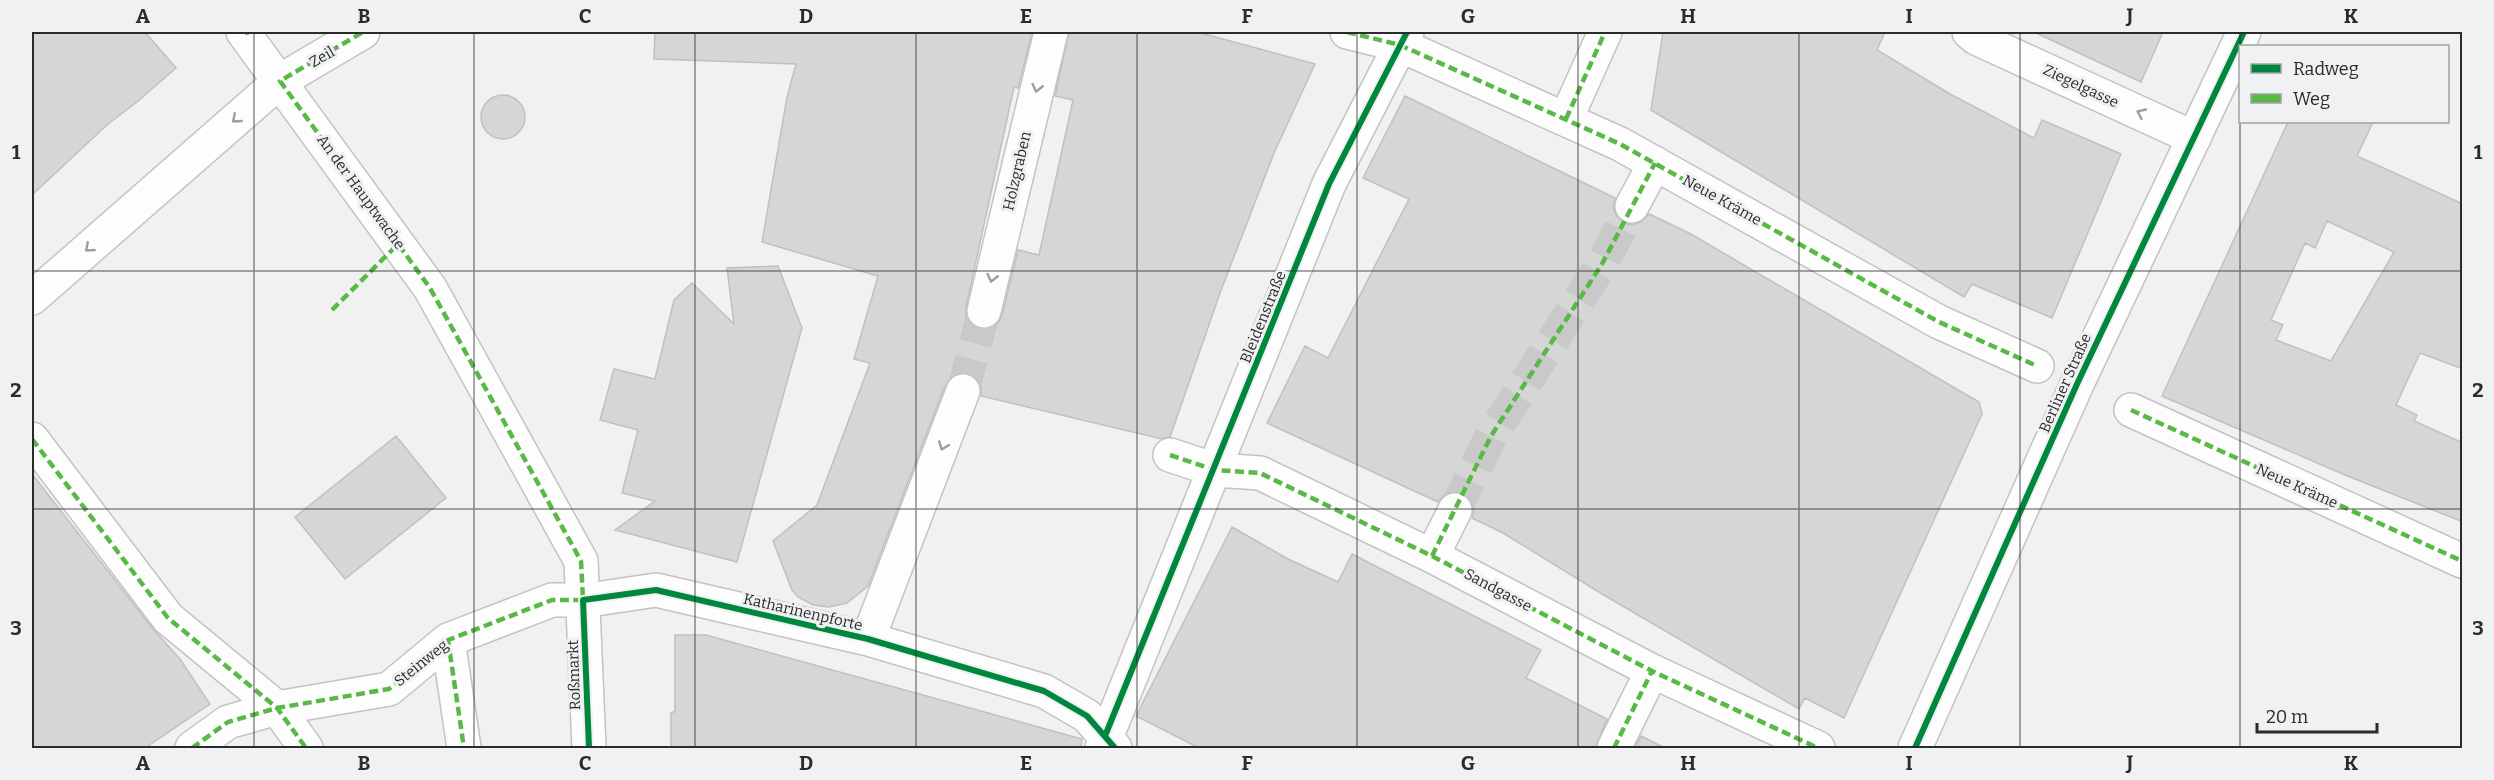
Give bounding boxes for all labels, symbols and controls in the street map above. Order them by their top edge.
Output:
text: A [136,4,151,28]
text: B [358,4,371,28]
text: C [579,4,591,28]
text: D [799,4,813,28]
text: E [1020,4,1032,28]
text: F [1241,4,1253,28]
text: G [1461,4,1475,28]
text: H [1680,4,1696,28]
text: I [1905,4,1913,28]
text: J [2126,4,2134,28]
text: K [2344,4,2359,28]
street label: Zeil [306,43,338,71]
legend [2239,45,2449,123]
text: Radweg [2293,58,2359,80]
street label: Ziegelgasse [2040,61,2122,111]
one-way arrow [1032,83,1045,93]
text: Weg [2293,88,2330,110]
one-way arrow [2136,109,2147,121]
one-way arrow [232,112,243,123]
street label: Holzgraben [999,129,1035,212]
street label: An der Hauptwache [313,131,409,253]
text: 1 [12,140,21,164]
text: 1 [2474,140,2483,164]
street label: Neue Kräme [1679,171,1765,229]
one-way arrow [85,241,96,252]
street label: Bleidenstraße [1236,268,1290,366]
one-way arrow [987,273,1000,283]
street label: Berliner Straße [2035,331,2095,435]
text: 2 [10,378,22,402]
text: 2 [2472,378,2484,402]
one-way arrow [937,440,950,450]
street label: Neue Kräme [2253,460,2341,512]
street label: Sandgasse [1461,565,1535,615]
street label: Katharinenpforte [742,590,864,634]
text: 3 [10,616,22,640]
text: 3 [2472,616,2484,640]
street label: Steinweg [390,636,452,690]
street label: Roßmarkt [564,639,584,710]
scale bar [2257,696,2377,734]
text: 20 m [2266,706,2308,728]
text: A [136,751,151,775]
text: B [358,751,371,775]
text: C [579,751,591,775]
text: D [799,751,813,775]
text: E [1020,751,1032,775]
text: F [1241,751,1253,775]
text: G [1461,751,1475,775]
text: H [1680,751,1696,775]
text: I [1905,751,1913,775]
text: J [2126,751,2134,775]
text: K [2344,751,2359,775]

